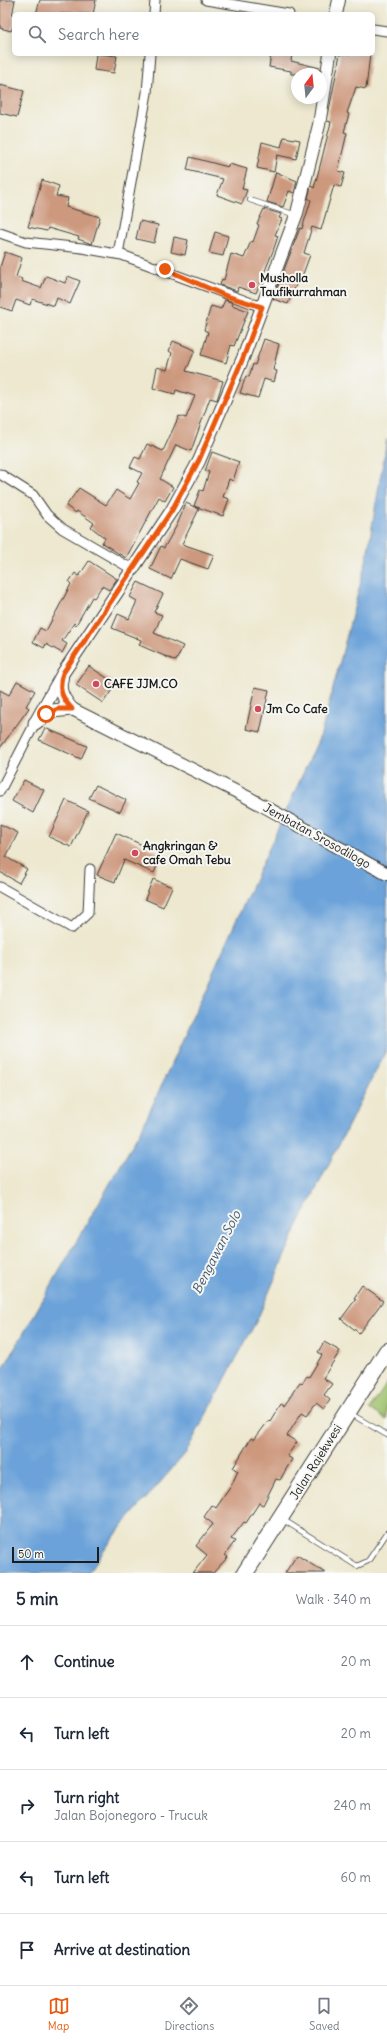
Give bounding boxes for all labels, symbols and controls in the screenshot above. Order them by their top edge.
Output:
search box [12,12,375,56]
icon: search [26,23,48,45]
text: Search here [58,25,139,44]
north arrow [291,68,327,104]
route end [156,260,174,278]
place label: Musholla Taufikurrahman [260,270,347,299]
marker: Musholla Taufikurrahman [247,280,257,290]
place label: CAFE JJM.CO [104,676,178,691]
marker: CAFE JJM.CO [91,679,101,689]
place label: Jm Co Cafe [266,701,328,716]
marker: Jm Co Cafe [253,704,263,714]
route start [37,705,55,723]
street label: Jembatan Srosodilogo [261,800,374,871]
place label: Angkringan & cafe Omah Tebu [143,838,231,867]
marker: Angkringan & cafe Omah Tebu [130,848,140,858]
water label: Bengawan Solo [188,1207,245,1297]
street label: Jalan Rajekwesi [286,1421,345,1502]
scale bar [12,1545,99,1564]
text: 50 m [18,1547,44,1561]
text: 5 min [16,1588,58,1610]
text: Walk · 340 m [296,1591,371,1608]
icon: ahead [16,1651,38,1673]
text: Continue [54,1652,115,1671]
text: 20 m [341,1653,371,1670]
icon: left [16,1723,38,1745]
text: Turn left [54,1724,109,1743]
text: 20 m [341,1725,371,1742]
text: Turn right [54,1788,119,1807]
icon: right [16,1795,38,1817]
text: 240 m [334,1797,371,1814]
text: Jalan Bojonegoro - Trucuk [54,1807,208,1824]
icon: left [16,1867,38,1889]
text: Turn left [54,1868,109,1887]
text: 60 m [340,1869,371,1886]
icon: arrive [16,1939,38,1961]
text: Arrive at destination [54,1940,190,1959]
tab: Map [48,1995,70,2033]
tab: Directions [165,1995,214,2033]
tab: Saved [309,1995,339,2033]

